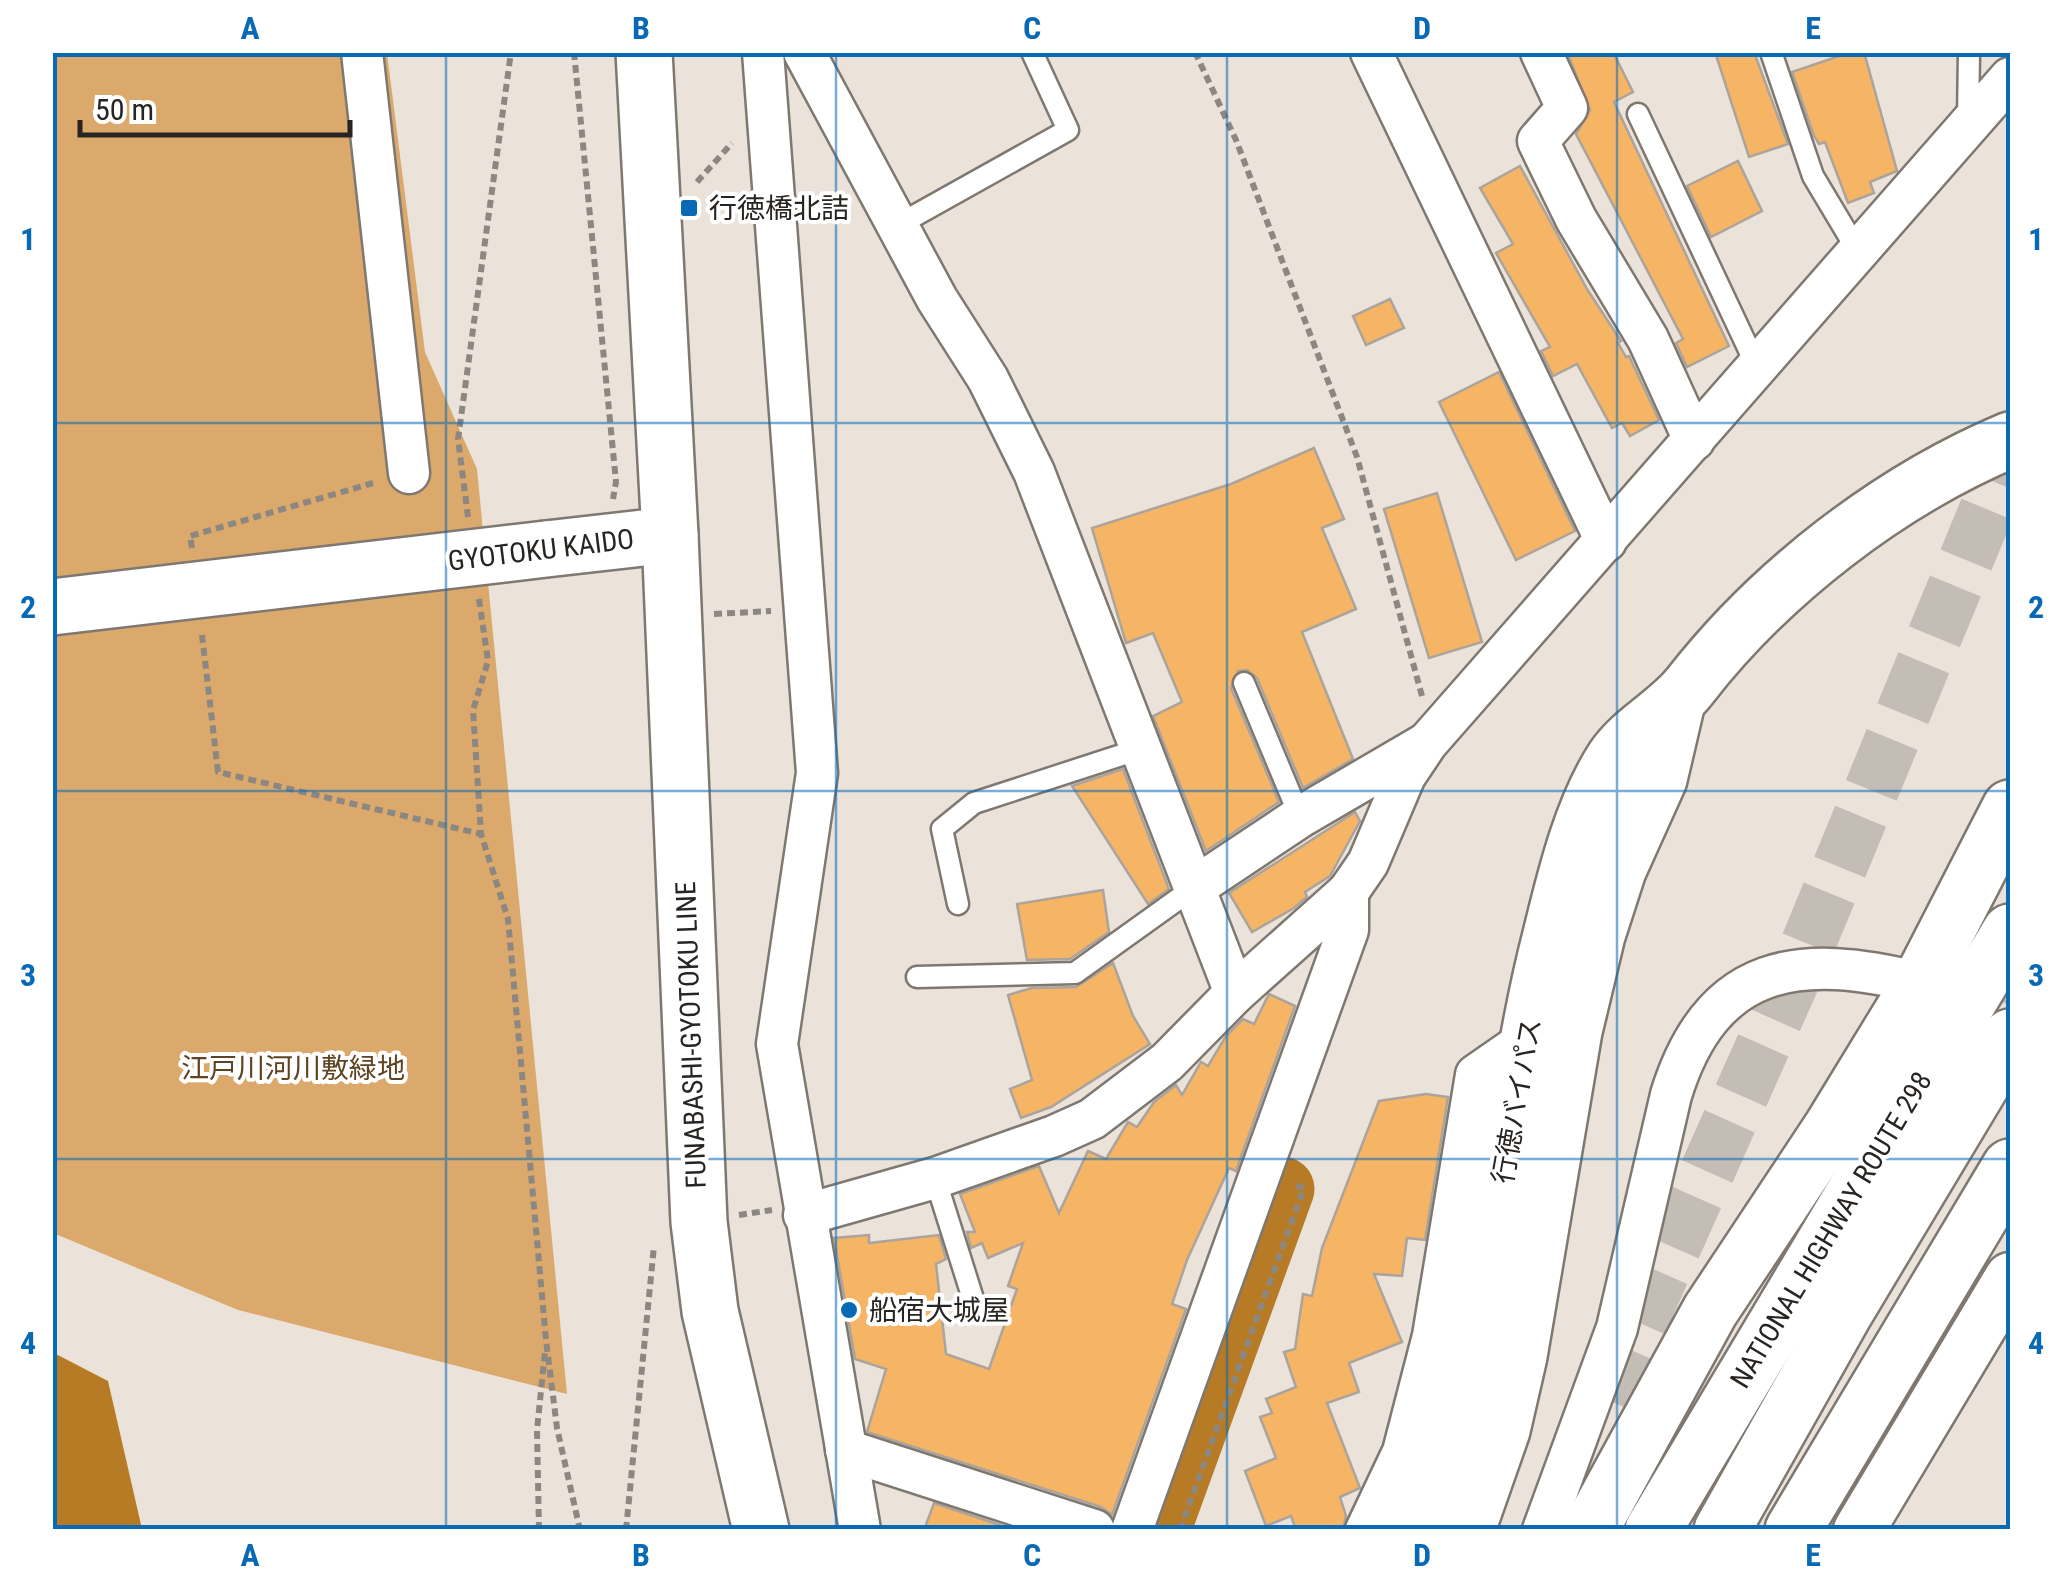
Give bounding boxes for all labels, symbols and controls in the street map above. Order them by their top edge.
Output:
text: A [240,9,260,47]
text: B [632,9,650,47]
text: C [1023,9,1041,47]
text: D [1413,9,1431,47]
text: E [1805,9,1821,47]
scale bar [80,75,350,137]
text: 50 m [95,92,154,127]
place label: 行徳橋北詰 [709,192,849,225]
marker: 行徳橋北詰 [678,197,700,219]
text: 1 [20,220,36,258]
text: 1 [2028,220,2044,258]
street label: GYOTOKU KAIDO [446,522,636,578]
text: 2 [20,588,36,626]
text: 2 [2028,588,2044,626]
street label: FUNABASHI-GYOTOKU LINE [669,881,713,1189]
text: 3 [20,956,36,994]
text: 3 [2028,956,2044,994]
street label: 行徳バイパス [1486,1016,1548,1186]
park label: 江戸川河川敷緑地 [181,1052,405,1085]
street label: NATIONAL HIGHWAY ROUTE 298 [1723,1066,1939,1394]
place label: 船宿大城屋 [869,1294,1009,1327]
marker: 船宿大城屋 [838,1299,860,1321]
text: 4 [20,1324,36,1362]
text: 4 [2028,1324,2044,1362]
text: A [240,1536,260,1574]
text: B [632,1536,650,1574]
text: C [1023,1536,1041,1574]
text: D [1413,1536,1431,1574]
text: E [1805,1536,1821,1574]

